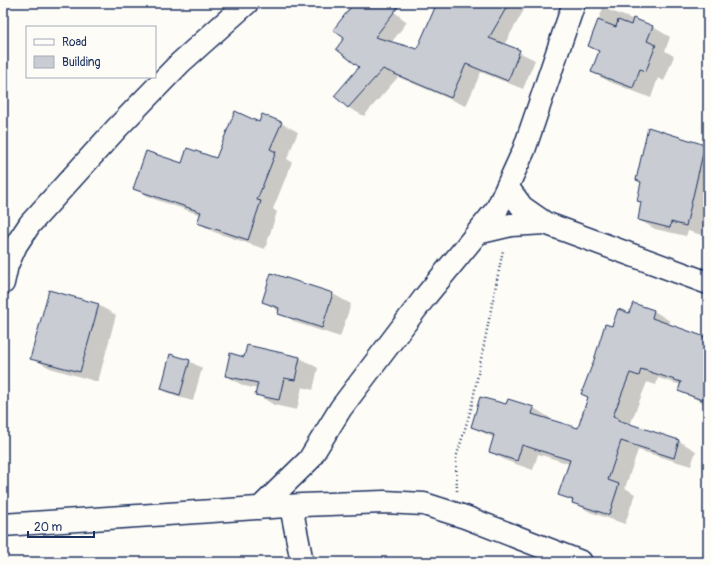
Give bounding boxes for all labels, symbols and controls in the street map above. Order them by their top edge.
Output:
legend [26,26,156,78]
text: Road [62,35,87,50]
text: Building [62,55,101,70]
scale bar [28,513,94,539]
text: 20 m [34,520,63,535]

